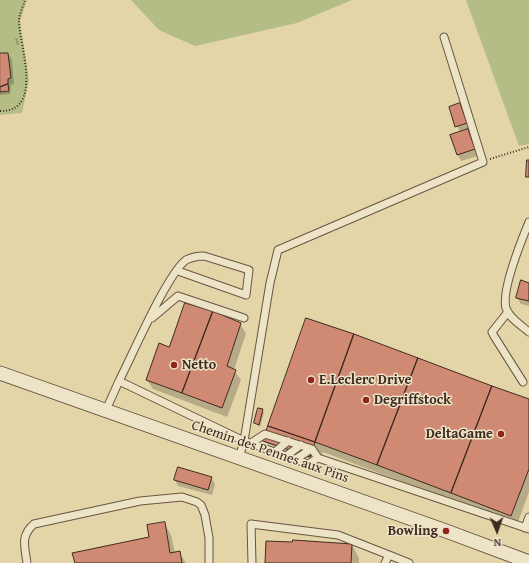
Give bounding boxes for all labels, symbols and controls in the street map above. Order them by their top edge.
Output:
place label: Netto [182,357,216,373]
marker: Netto [169,360,179,370]
place label: E.Leclerc Drive [319,372,411,388]
marker: E.Leclerc Drive [306,375,316,385]
place label: Degriffstock [374,392,451,408]
marker: Degriffstock [361,395,371,405]
street label: Chemin des Pennes aux Pins [189,417,351,487]
place label: DeltaGame [426,426,493,442]
marker: DeltaGame [496,429,506,439]
north arrow [477,511,517,551]
place label: Bowling [388,523,438,539]
marker: Bowling [441,526,451,536]
text: N [493,535,501,551]

